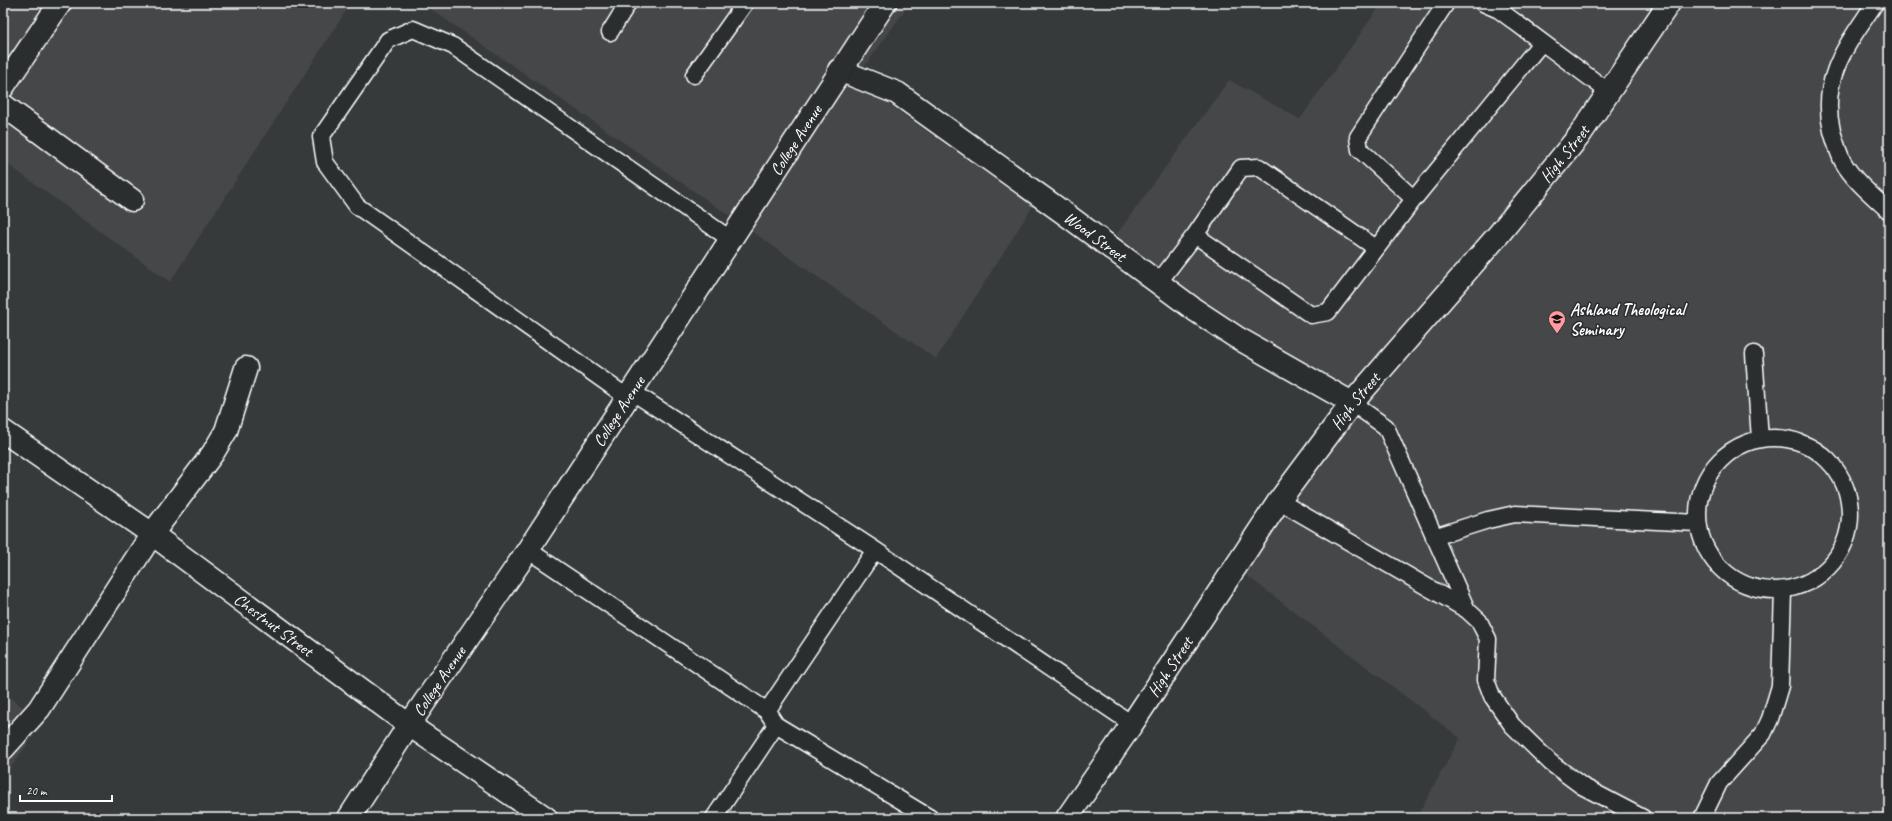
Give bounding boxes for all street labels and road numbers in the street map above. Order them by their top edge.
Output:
street label: College Avenue [765,99,827,179]
street label: High Street [1535,119,1595,187]
street label: Wood Street [1060,206,1132,267]
street label: High Street [1325,366,1386,434]
street label: College Avenue [588,371,650,451]
street label: Chestnut Street [230,588,320,662]
street label: High Street [1142,631,1198,701]
street label: College Avenue [408,641,471,720]

